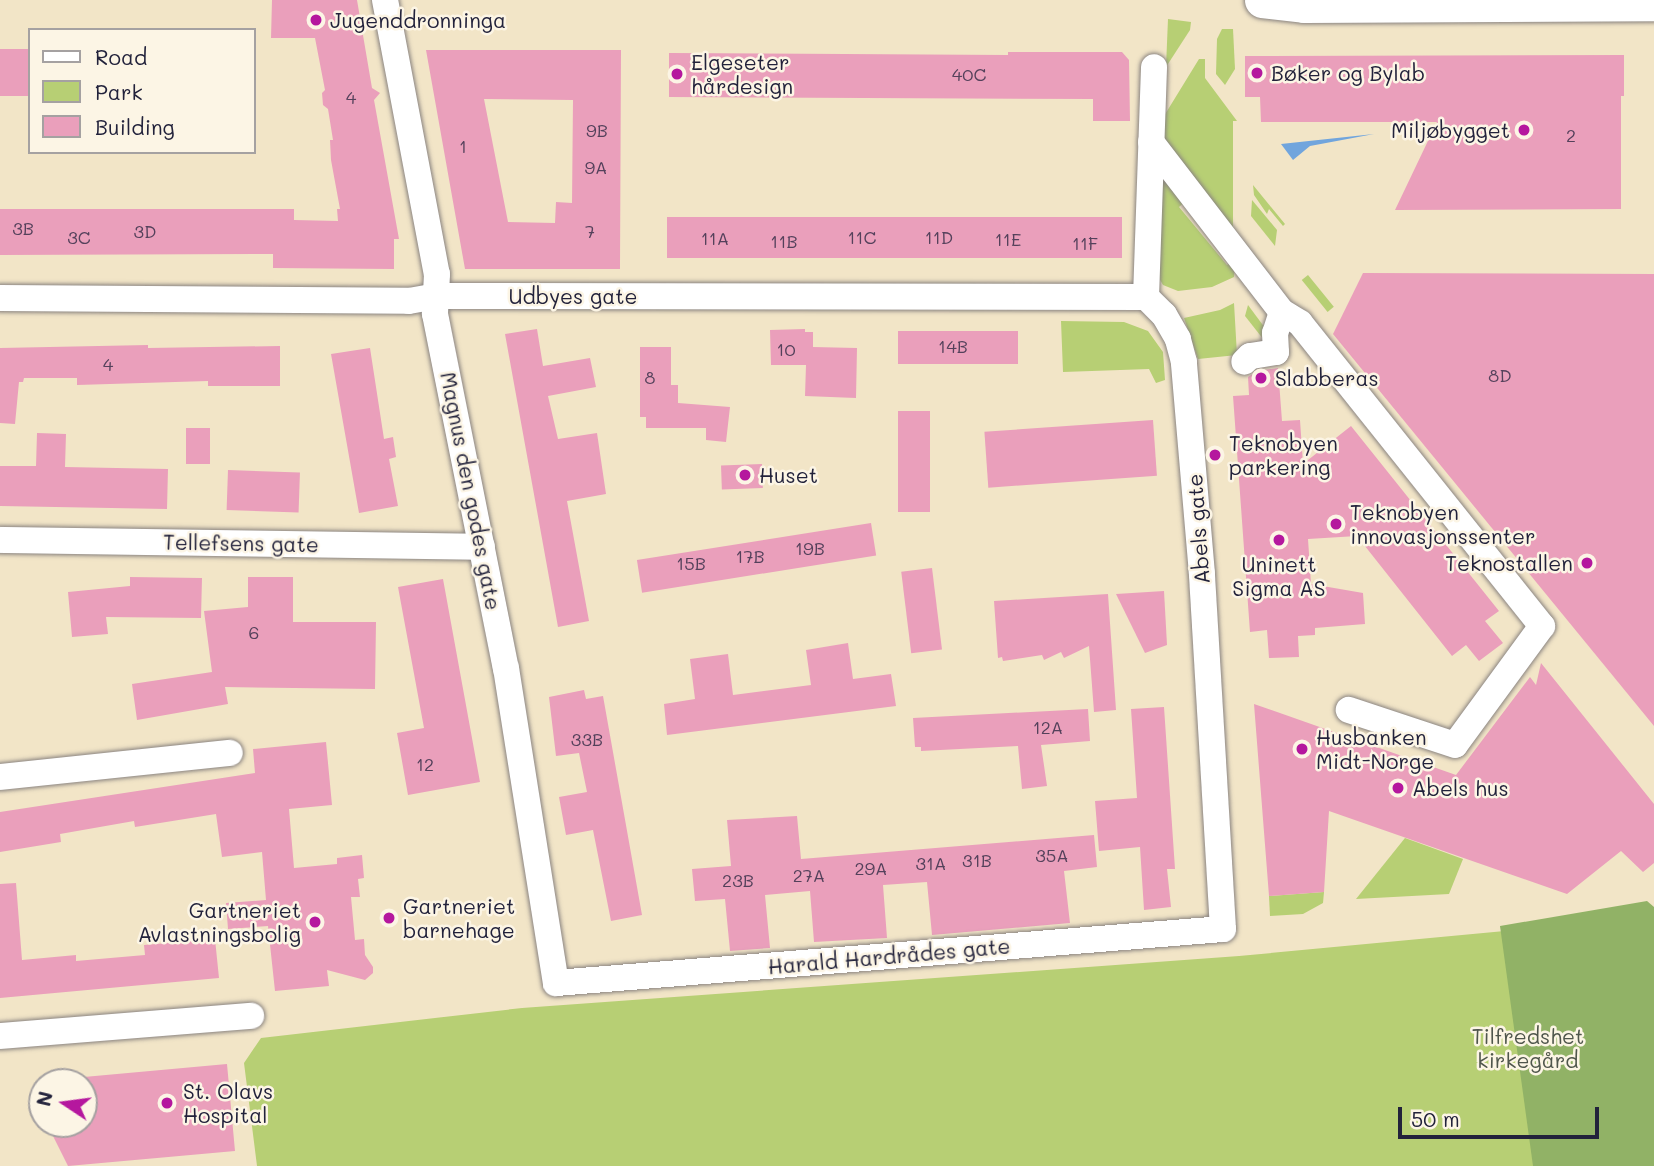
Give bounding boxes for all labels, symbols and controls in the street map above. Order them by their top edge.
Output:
place label: Jugenddronninga [330,7,506,33]
marker: Jugenddronninga [308,12,324,28]
legend [28,28,256,154]
text: Road [95,43,147,70]
place label: Elgeseter hårdesign [691,49,793,99]
place label: Bøker og Bylab [1271,60,1425,86]
house number: 40C [952,63,986,85]
marker: Bøker og Bylab [1249,65,1265,81]
marker: Elgeseter hårdesign [669,66,685,82]
text: Park [95,78,143,105]
house number: 4 [346,86,356,108]
text: Building [95,113,175,140]
place label: Miljøbygget [1391,117,1510,143]
house number: 9B [586,119,608,141]
marker: Miljøbygget [1516,122,1532,138]
house number: 2 [1566,124,1576,146]
house number: 1 [459,135,467,157]
house number: 9A [584,156,608,178]
house number: 3B [12,217,34,239]
house number: 3D [134,220,156,242]
house number: 7 [585,220,595,242]
house number: 3C [67,226,91,248]
house number: 11C [848,226,876,248]
house number: 11D [925,226,953,248]
house number: 11A [701,227,729,249]
house number: 11E [995,228,1021,250]
house number: 11B [770,230,798,252]
house number: 11F [1072,232,1098,254]
street label: Udbyes gate [508,283,638,309]
house number: 14B [938,335,968,357]
house number: 10 [776,338,796,360]
house number: 4 [103,353,113,375]
house number: 8D [1488,364,1512,386]
place label: Slabberas [1275,365,1379,391]
house number: 8 [645,366,655,388]
street label: Magnus den godes gate [436,370,506,612]
marker: Slabberas [1253,370,1269,386]
place label: Teknobyen parkering [1229,430,1338,480]
marker: Teknobyen parkering [1207,447,1223,463]
place label: Huset [759,462,818,488]
marker: Huset [737,467,753,483]
street label: Abels gate [1182,473,1214,585]
place label: Teknobyen innovasjonssenter [1350,499,1536,549]
marker: Teknobyen innovasjonssenter [1328,516,1344,532]
street label: Tellefsens gate [163,529,319,557]
marker: Uninett Sigma AS [1271,532,1287,548]
house number: 19B [795,537,825,559]
house number: 17B [735,545,765,567]
place label: Teknostallen [1445,550,1573,576]
place label: Uninett Sigma AS [1232,551,1326,601]
house number: 15B [676,552,706,574]
marker: Teknostallen [1579,555,1595,571]
house number: 6 [249,621,259,643]
house number: 12A [1033,716,1063,738]
place label: Husbanken Midt-Norge [1316,724,1434,774]
house number: 33B [571,728,603,750]
marker: Husbanken Midt-Norge [1294,741,1310,757]
house number: 12 [416,753,434,775]
place label: Abels hus [1412,775,1509,801]
marker: Abels hus [1390,780,1406,796]
house number: 35A [1035,844,1069,866]
house number: 31B [962,849,992,871]
house number: 31A [915,852,947,874]
house number: 29A [854,857,888,879]
house number: 27A [793,864,825,886]
house number: 23B [722,869,754,891]
place label: Gartneriet barnehage [403,893,515,943]
place label: Gartneriet Avlastningsbolig [138,897,301,947]
marker: Gartneriet barnehage [381,910,397,926]
marker: Gartneriet Avlastningsbolig [307,914,323,930]
street label: Harald Hardrådes gate [767,933,1011,979]
park label: Tilfredshet kirkegård [1472,1023,1584,1073]
north arrow [28,1068,98,1138]
place label: St. Olavs Hospital [183,1078,273,1128]
text: N [30,1089,58,1108]
scale bar [1402,1092,1603,1136]
marker: St. Olavs Hospital [157,1093,177,1113]
text: 50 m [1411,1105,1460,1132]

